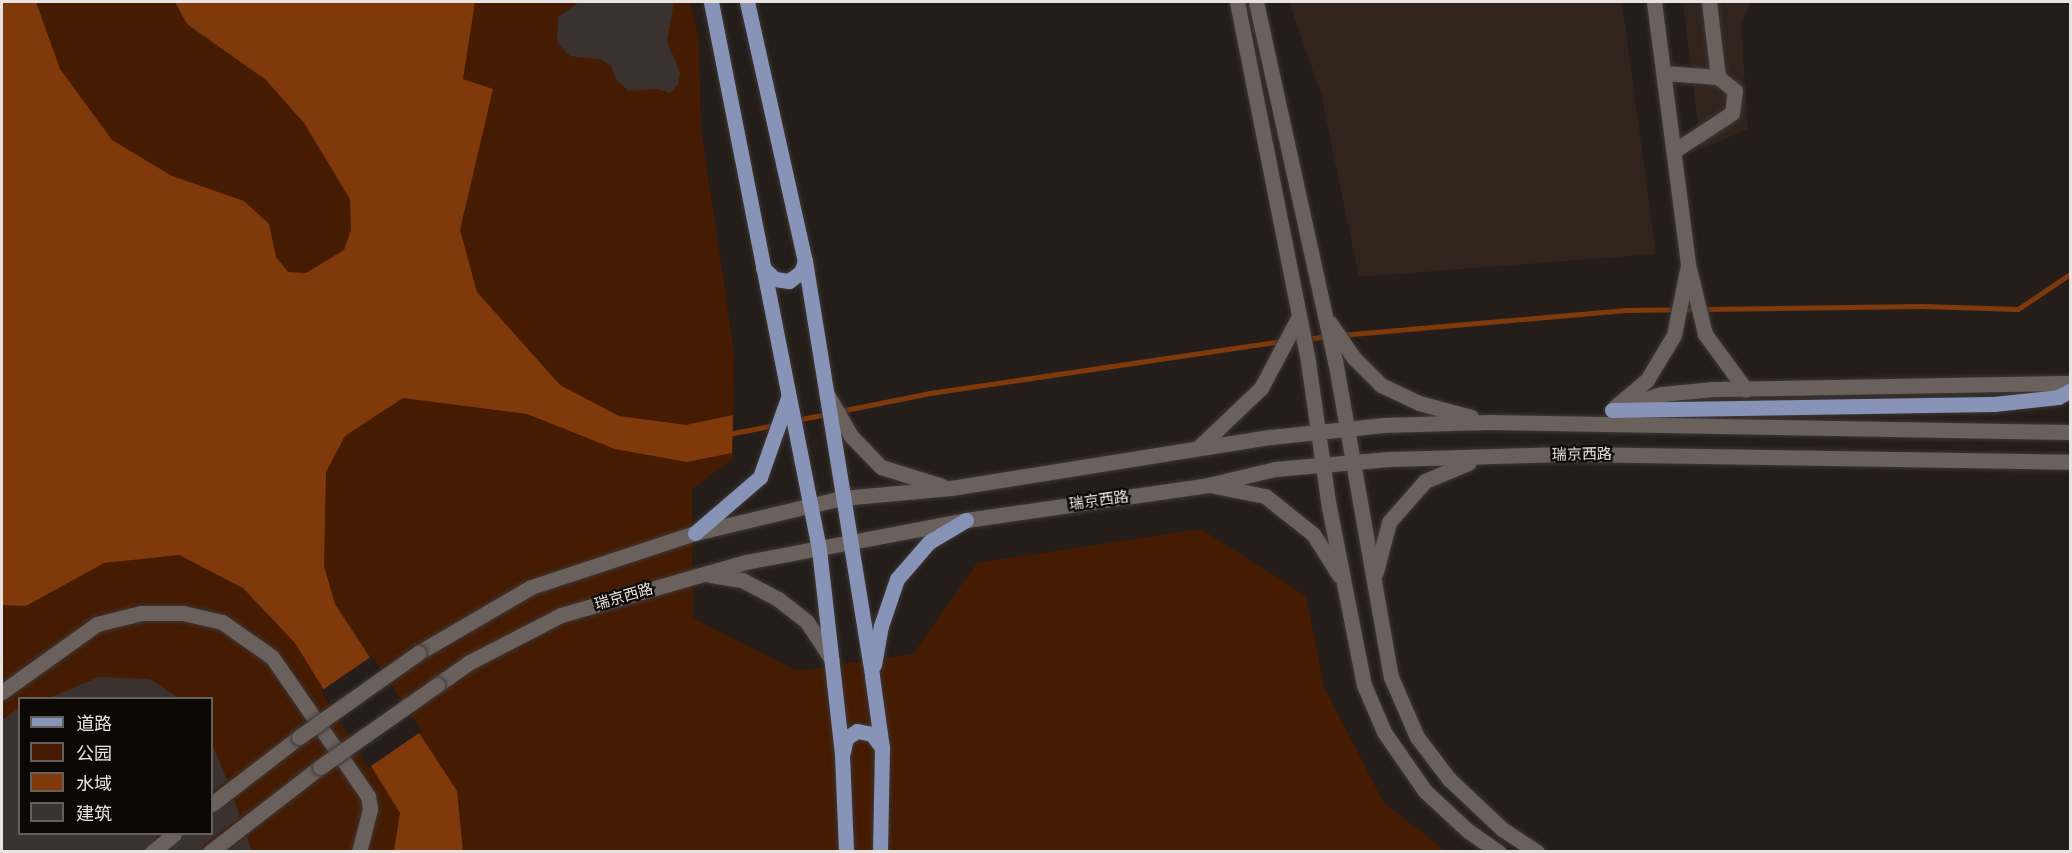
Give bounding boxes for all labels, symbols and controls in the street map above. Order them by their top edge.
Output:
street label: 瑞京西路 [1552,445,1612,465]
street label: 瑞京西路 [1068,488,1130,514]
street label: 瑞京西路 [593,580,655,614]
legend [18,697,213,835]
text: 道路 [76,713,112,735]
text: 公园 [76,743,112,765]
text: 水域 [76,773,112,795]
text: 建筑 [76,803,112,825]

